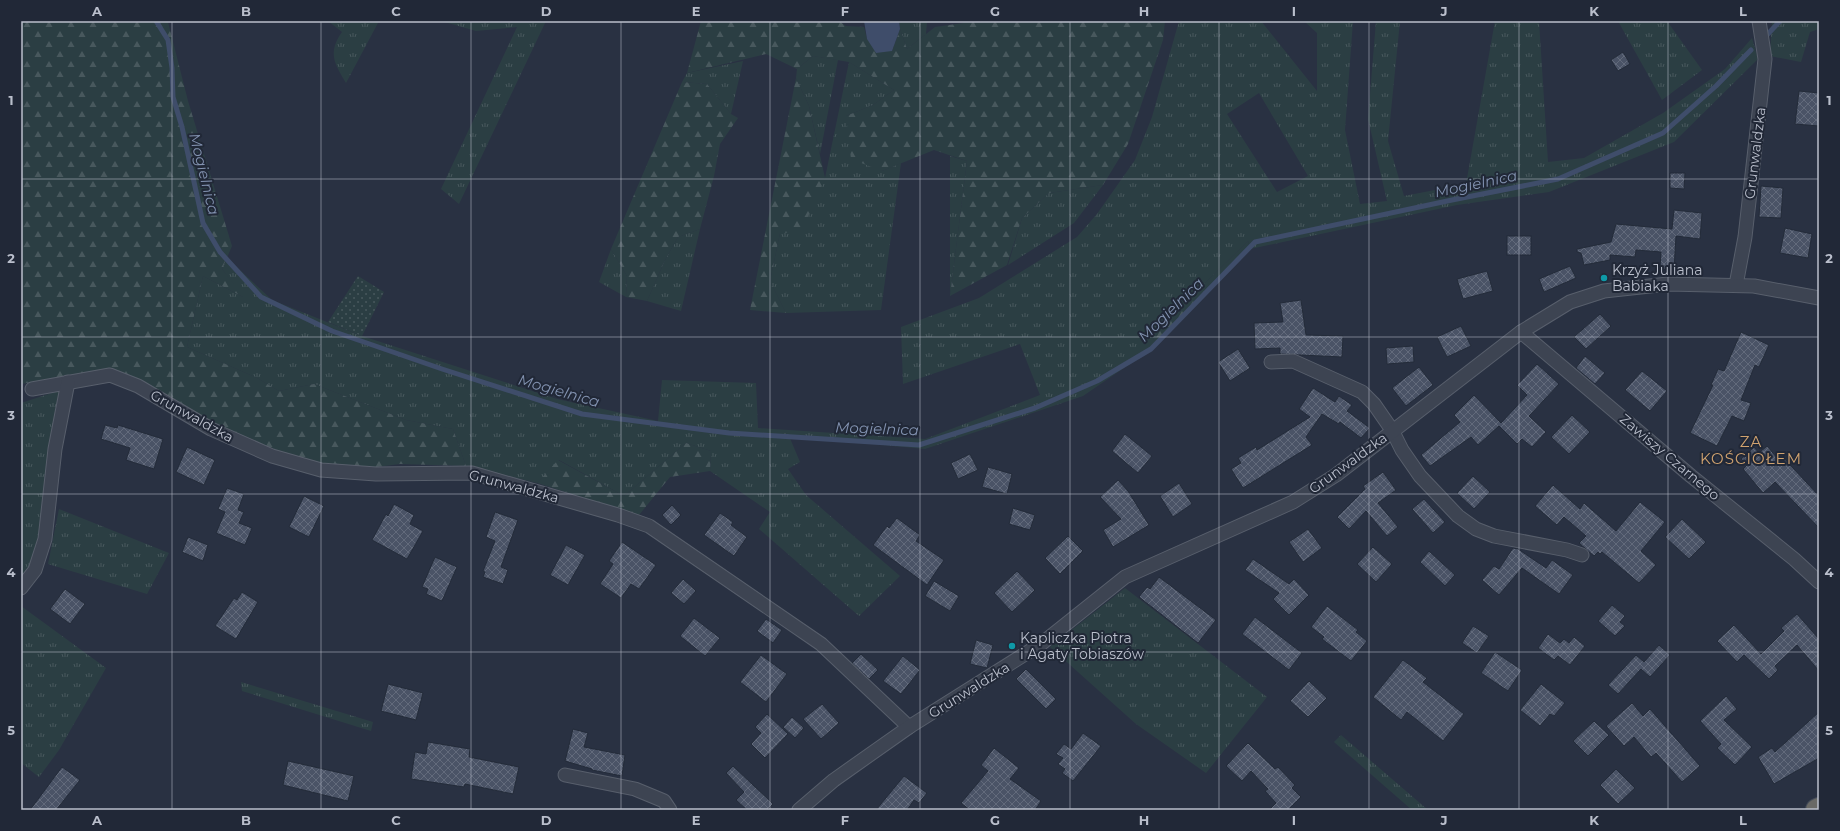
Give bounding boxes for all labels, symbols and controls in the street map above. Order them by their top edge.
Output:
text: A [91,3,103,19]
text: B [241,3,251,19]
text: C [391,3,401,19]
text: D [541,3,552,19]
text: E [692,3,701,19]
text: F [841,3,849,19]
text: G [990,3,1000,19]
text: H [1139,3,1149,19]
text: I [1292,3,1296,19]
text: J [1439,3,1448,19]
text: K [1589,3,1599,19]
text: L [1739,3,1747,19]
text: 1 [8,92,14,108]
text: 1 [1826,92,1832,108]
street label: Grunwaldzka [1740,106,1770,200]
water label: Mogielnica [185,131,224,217]
water label: Mogielnica [1433,166,1519,202]
text: 2 [7,250,15,266]
text: 2 [1825,250,1833,266]
place label: Krzyż Juliana Babiaka [1612,261,1703,295]
marker: Krzyż Juliana Babiaka [1599,273,1609,283]
water label: Mogielnica [1134,274,1207,346]
water label: Mogielnica [516,370,602,411]
street label: Grunwaldzka [147,386,237,446]
text: 3 [6,407,15,423]
text: 3 [1824,407,1833,423]
street label: Zawiszy Czarnego [1616,410,1724,504]
water label: Mogielnica [835,418,919,439]
street label: Grunwaldzka [1305,429,1391,497]
district label: ZA KOŚCIOŁEM [1700,432,1802,468]
street label: Grunwaldzka [467,465,561,507]
text: 4 [7,564,16,580]
text: 4 [1825,564,1834,580]
place label: Kapliczka Piotra i Agaty Tobiaszów [1020,629,1145,663]
marker: Kapliczka Piotra i Agaty Tobiaszów [1007,641,1017,651]
street label: Grunwaldzka [925,658,1013,722]
text: 5 [7,722,15,738]
text: 5 [1825,722,1833,738]
text: A [91,812,103,828]
text: B [241,812,251,828]
text: C [391,812,401,828]
text: D [541,812,552,828]
text: E [692,812,701,828]
text: F [841,812,849,828]
text: G [990,812,1000,828]
text: H [1139,812,1149,828]
text: I [1292,812,1296,828]
text: J [1439,812,1448,828]
text: K [1589,812,1599,828]
text: L [1739,812,1747,828]

